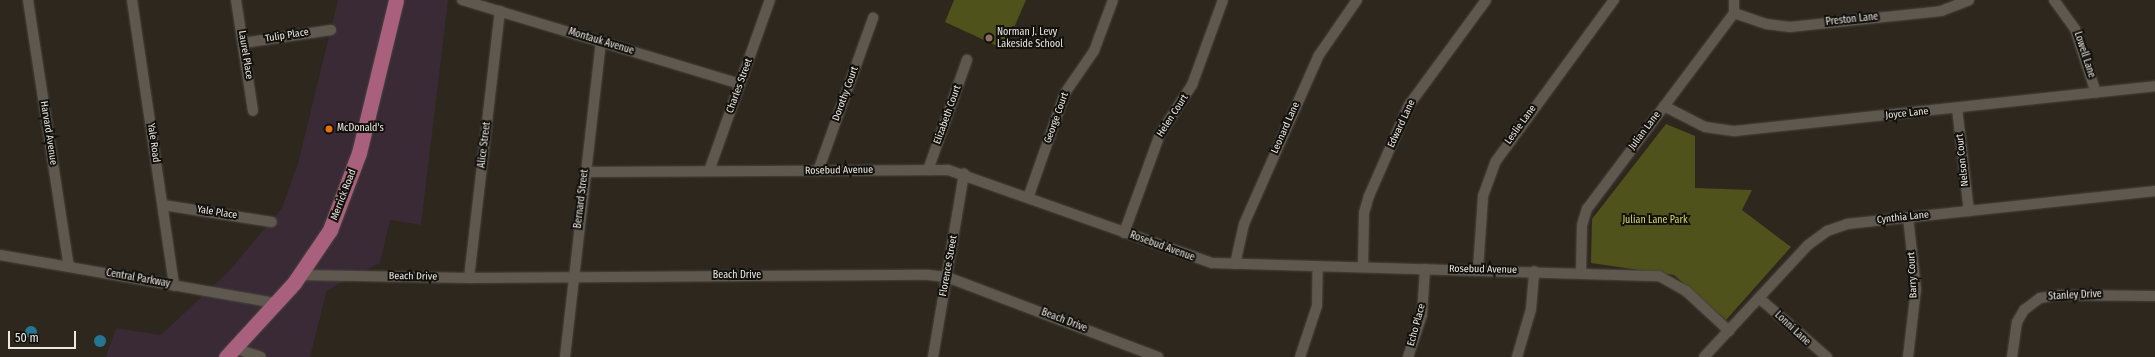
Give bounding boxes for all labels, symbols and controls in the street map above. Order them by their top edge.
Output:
street label: Preston Lane [1825,11,1879,29]
street label: Montauk Avenue [567,26,635,58]
place label: Norman J. Levy Lakeside School [997,26,1063,50]
street label: Tulip Place [264,27,310,45]
street label: Laurel Place [235,30,255,80]
street label: Lowell Lane [2071,30,2097,80]
marker: Norman J. Levy Lakeside School [984,33,994,43]
street label: Charles Street [725,57,755,115]
street label: Dorothy Court [831,65,861,123]
street label: Elizabeth Court [932,84,964,146]
street label: George Court [1042,91,1072,145]
street label: Helen Court [1155,92,1191,140]
street label: Edward Lane [1386,98,1418,150]
street label: Harvard Avenue [37,100,59,166]
street label: Leonard Lane [1269,100,1303,156]
street label: Leslie Lane [1503,103,1539,147]
street label: Joyce Lane [1885,106,1929,122]
street label: Julian Lane [1627,109,1663,153]
street label: Alice Street [476,121,494,169]
street label: Yale Road [144,123,162,163]
place label: McDonald's [337,123,384,135]
marker: McDonald's [324,124,334,134]
street label: Nelson Court [1954,133,1972,187]
street label: Rosebud Avenue [805,164,873,178]
street label: Merrick Road [329,168,359,222]
street label: Bernard Street [572,169,592,229]
street label: Yale Place [196,204,238,222]
street label: Cynthia Lane [1876,209,1930,227]
park label: Julian Lane Park [1622,215,1688,227]
street label: Rosebud Avenue [1128,230,1196,264]
street label: Florence Street [938,235,960,297]
street label: Barry Court [1906,252,1920,298]
street label: Rosebud Avenue [1449,263,1517,277]
street label: Central Parkway [105,267,171,291]
street label: Beach Drive [713,270,761,282]
street label: Beach Drive [389,271,437,283]
street label: Stanley Drive [2048,289,2102,303]
street label: Echo Place [1406,303,1428,347]
street label: Beach Drive [1039,307,1089,335]
street label: Lonni Lane [1772,309,1812,349]
scale bar [10,323,78,349]
text: 50 m [15,331,39,345]

